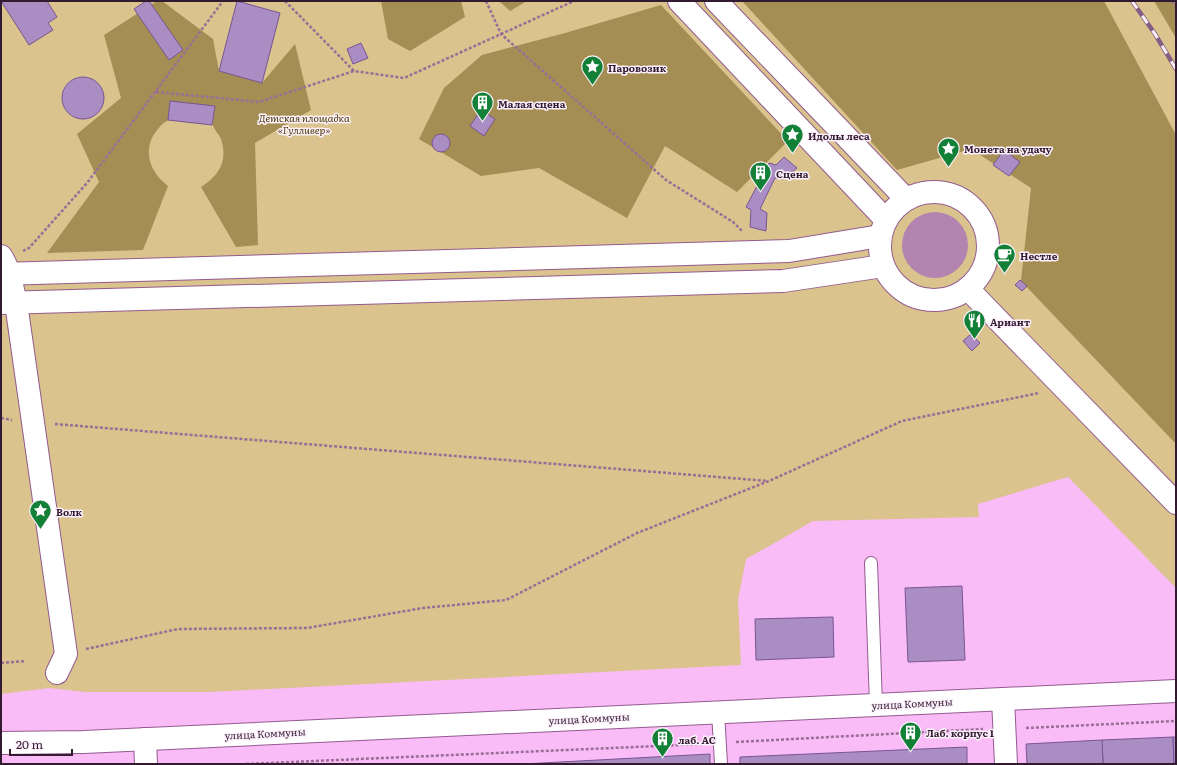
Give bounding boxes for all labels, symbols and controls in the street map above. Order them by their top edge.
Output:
place icon: Паровозик [580,54,606,87]
place label: Паровозик [608,60,667,75]
building icon: Малая сцена [469,90,495,123]
place label: Малая сцена [498,96,566,111]
park label: Детская площадка «Гулливер» [258,110,350,137]
place icon: Идолы леса [780,122,806,155]
place label: Идолы леса [808,128,870,143]
place icon: Монета на удачу [936,135,962,168]
place label: Монета на удачу [964,141,1053,156]
building icon: Сцена [748,160,774,193]
place label: Сцена [776,166,809,181]
cafe icon: Нестле [992,242,1018,275]
place label: Нестле [1020,248,1058,263]
restaurant icon: Ариант [962,308,988,341]
place label: Ариант [990,314,1030,329]
place icon: Волк [27,498,53,531]
place label: Волк [56,504,83,519]
street label: улица Коммуны [871,693,953,713]
street label: улица Коммуны [548,708,630,728]
building icon: Лаб. корпус 1 [897,719,923,752]
street label: улица Коммуны [224,723,306,743]
place label: Лаб. корпус 1 [926,725,994,740]
building icon: лаб. АС [650,726,676,759]
scale bar [10,731,72,757]
place label: лаб. АС [678,732,716,747]
text: 20 m [16,735,43,753]

